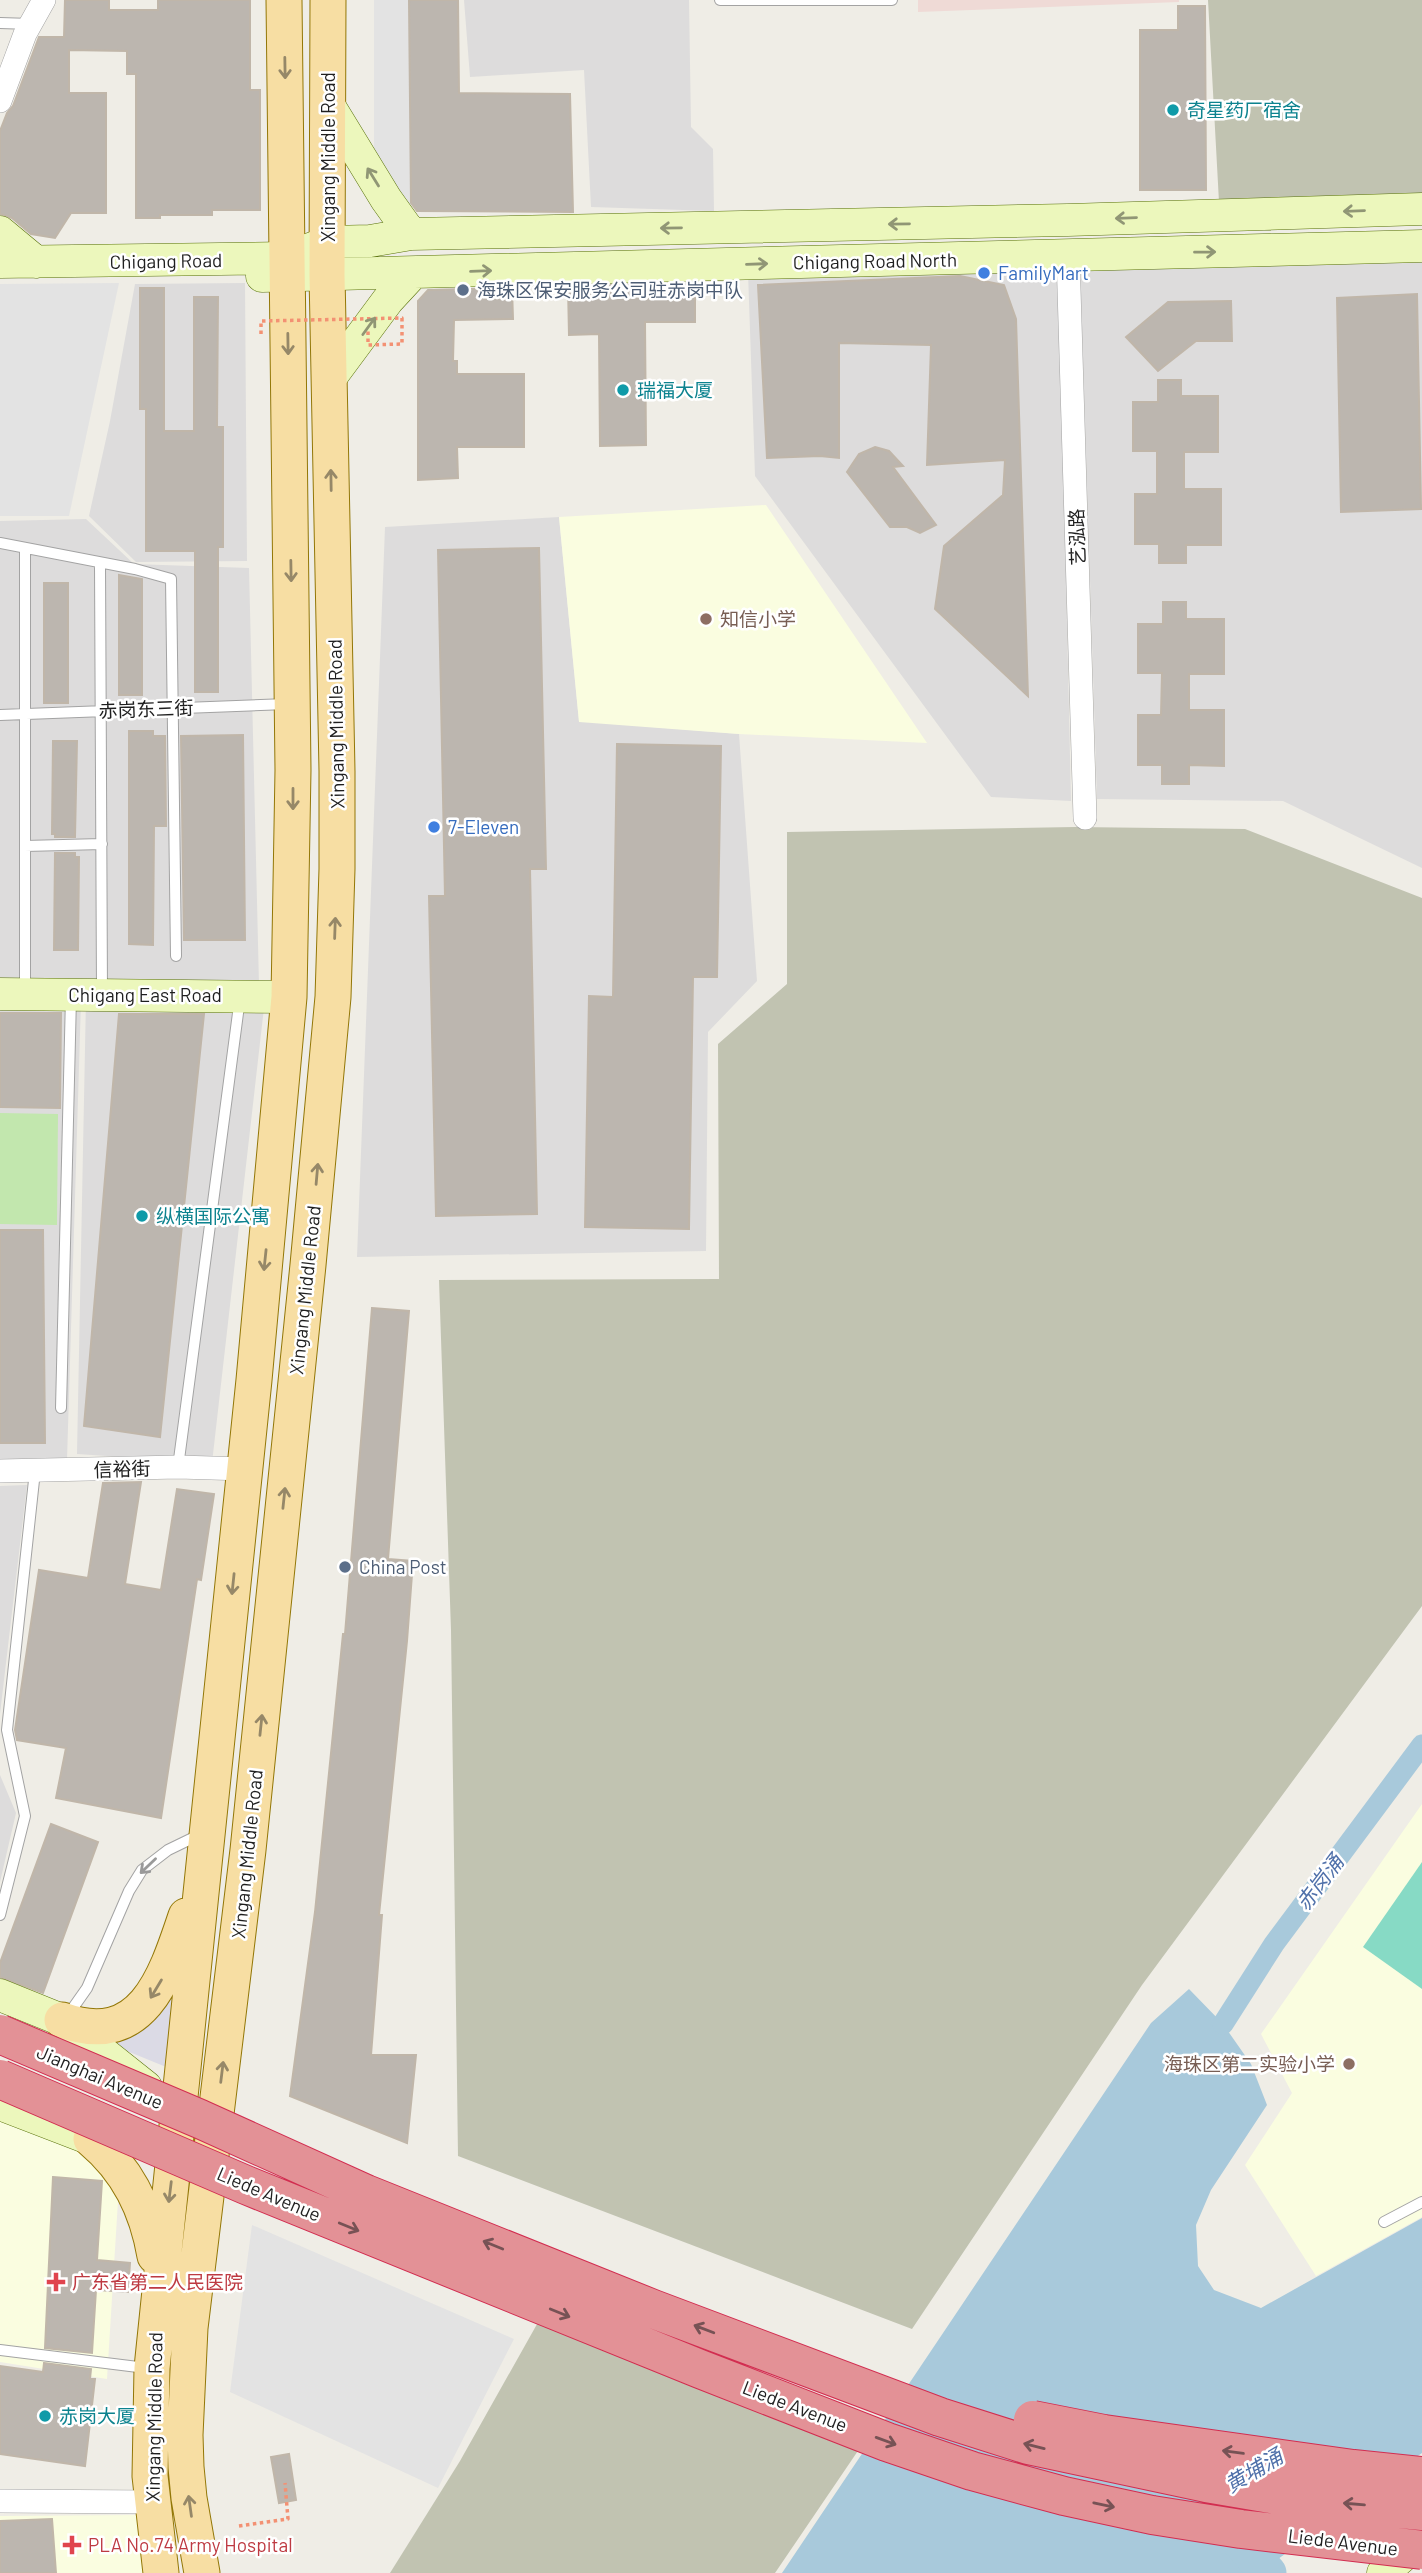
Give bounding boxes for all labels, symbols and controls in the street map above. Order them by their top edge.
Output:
one-way arrow [278,56,292,79]
street label: Xingang Middle Road [316,72,339,242]
place label: 奇星药厂宿舍 [1187,98,1301,121]
marker: 奇星药厂宿舍 [1165,102,1181,118]
one-way arrow [365,168,379,188]
one-way arrow [1343,205,1366,218]
one-way arrow [1115,212,1138,225]
one-way arrow [888,217,911,230]
one-way arrow [660,222,683,235]
one-way arrow [1193,245,1216,259]
street label: Chigang Road [109,248,223,273]
street label: Chigang Road North [793,248,957,273]
one-way arrow [746,257,769,270]
place label: FamilyMart [998,261,1089,284]
one-way arrow [469,264,492,277]
marker: FamilyMart [976,265,992,281]
place label: 海珠区保安服务公司驻赤岗中队 [477,278,743,301]
marker: 海珠区保安服务公司驻赤岗中队 [455,282,471,298]
one-way arrow [361,317,376,336]
one-way arrow [281,332,295,355]
place label: 瑞福大厦 [637,378,713,401]
marker: 瑞福大厦 [615,382,631,398]
one-way arrow [324,469,337,492]
street label: 艺泓路 [1064,508,1089,566]
one-way arrow [284,560,298,583]
place label: 知信小学 [720,607,796,630]
marker: 知信小学 [698,611,714,627]
street label: Xingang Middle Road [323,639,348,809]
street label: 赤岗东三街 [98,695,194,722]
one-way arrow [286,787,300,810]
place label: 7-Eleven [448,815,519,838]
marker: 7-Eleven [426,819,442,835]
one-way arrow [329,917,342,940]
street label: Chigang East Road [68,983,222,1006]
one-way arrow [311,1164,324,1186]
place label: 纵横国际公寓 [156,1204,270,1227]
street label: Xingang Middle Road [284,1204,325,1376]
marker: 纵横国际公寓 [134,1208,150,1224]
one-way arrow [259,1248,272,1271]
street label: 信裕街 [93,1456,151,1481]
one-way arrow [278,1487,291,1510]
place label: China Post [359,1555,447,1578]
marker: China Post [337,1559,353,1575]
one-way arrow [226,1572,239,1594]
one-way arrow [255,1714,268,1736]
street label: Xingang Middle Road [226,1768,267,1940]
water label: 赤岗涌 [1290,1848,1349,1915]
one-way arrow [140,1857,157,1874]
one-way arrow [148,1978,162,1998]
street label: Jianghai Avenue [34,2040,167,2113]
place label: 海珠区第二实验小学 [1164,2052,1335,2075]
marker: 海珠区第二实验小学 [1341,2056,1357,2072]
one-way arrow [216,2062,229,2084]
street label: Liede Avenue [214,2161,325,2226]
one-way arrow [164,2180,177,2203]
one-way arrow [338,2221,360,2234]
one-way arrow [483,2237,504,2250]
place label: 广东省第二人民医院 [72,2270,243,2293]
marker: 广东省第二人民医院 [46,2272,66,2292]
one-way arrow [549,2307,571,2320]
one-way arrow [694,2322,716,2335]
street label: Xingang Middle Road [141,2332,166,2502]
street label: Liede Avenue [739,2375,851,2436]
place label: 赤岗大厦 [59,2404,135,2427]
marker: 赤岗大厦 [37,2408,53,2424]
one-way arrow [874,2436,896,2448]
one-way arrow [1023,2439,1046,2452]
water label: 黄埔涌 [1220,2442,1288,2497]
one-way arrow [1222,2445,1245,2458]
one-way arrow [183,2495,196,2518]
one-way arrow [1092,2498,1115,2512]
one-way arrow [1343,2498,1366,2511]
street label: Liede Avenue [1287,2523,1399,2560]
place label: PLA No.74 Army Hospital [88,2533,293,2556]
marker: PLA No.74 Army Hospital [62,2535,82,2555]

